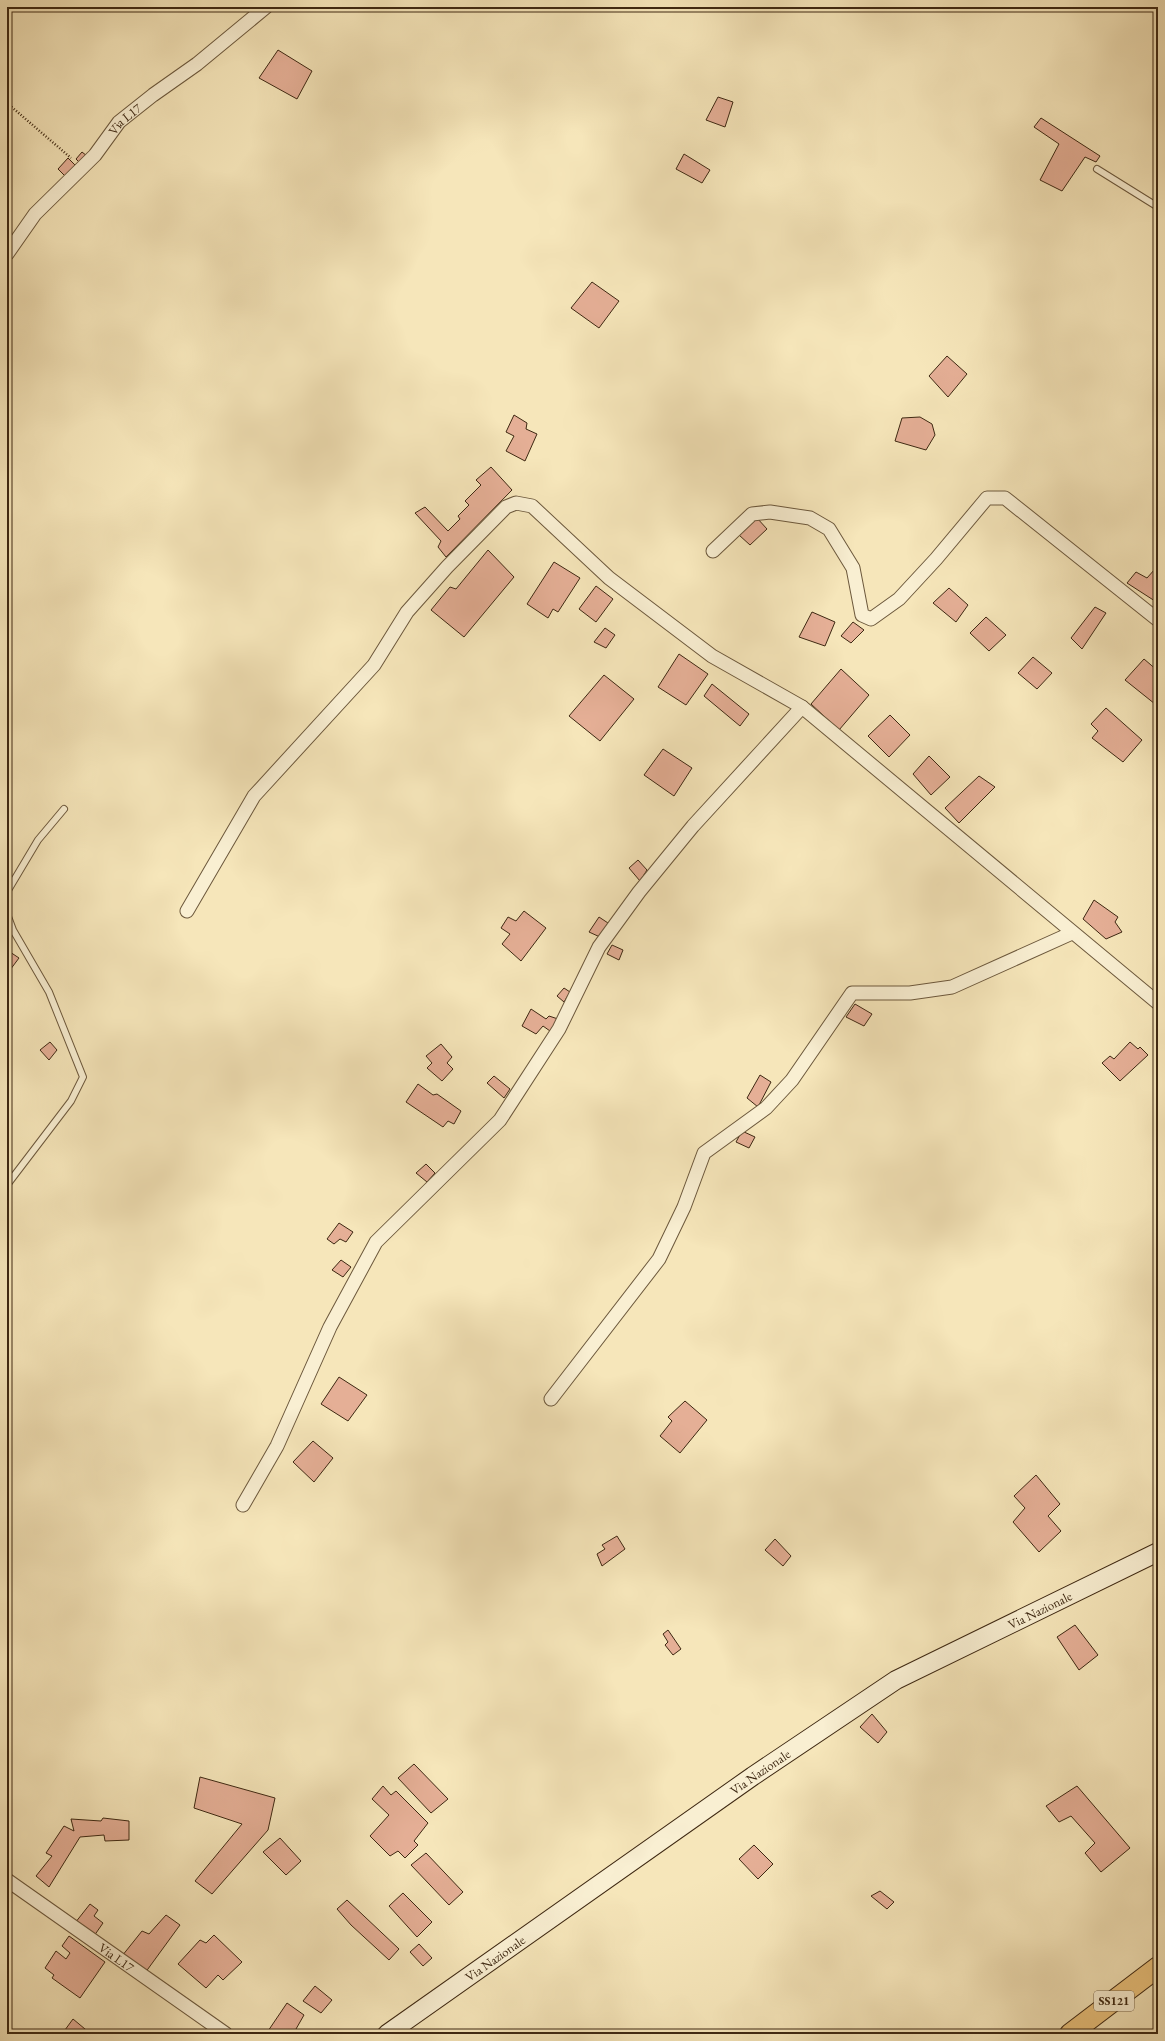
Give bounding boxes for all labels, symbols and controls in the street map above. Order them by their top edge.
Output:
street label: Via L17 [104,99,145,138]
street label: Via Nazionale [1005,1587,1075,1633]
street label: Via Nazionale [726,1745,793,1798]
street label: Via Nazionale [462,1931,528,1985]
street label: Via L17 [96,1939,138,1976]
road number: SS121 [1094,1991,1134,2011]

